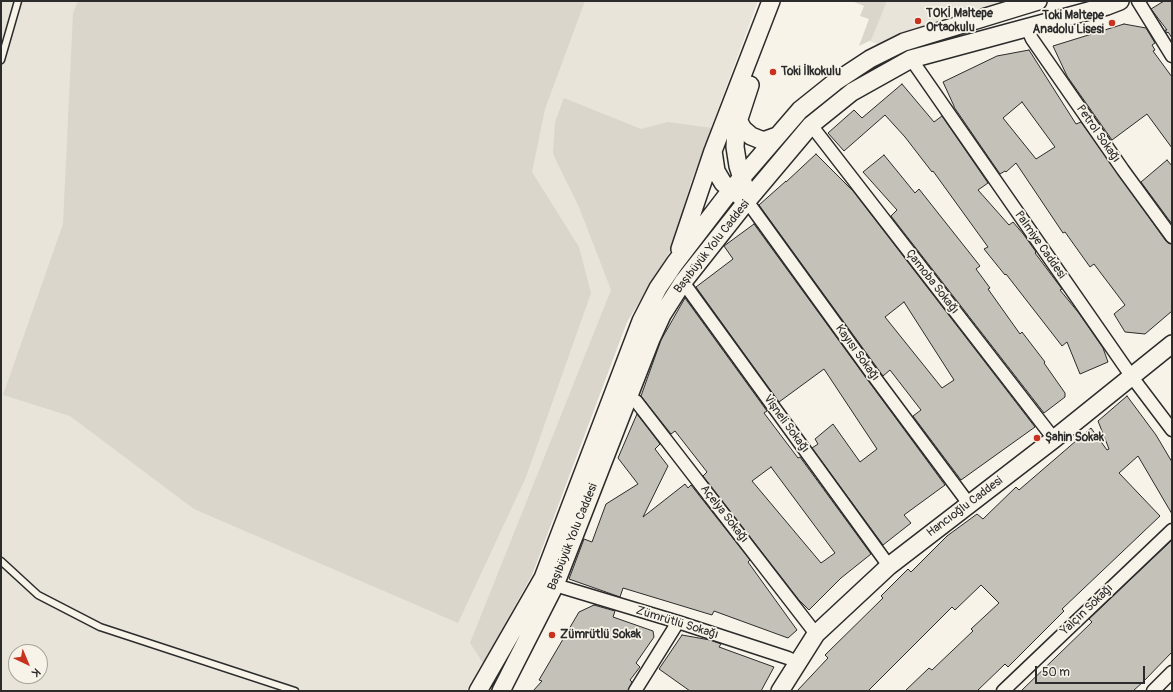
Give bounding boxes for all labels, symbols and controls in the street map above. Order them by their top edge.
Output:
place label: TOKİ Maltepe Ortaokulu [926,7,993,35]
place label: Toki Maltepe Anadolu Lisesi [1033,9,1104,37]
marker: TOKİ Maltepe Ortaokulu [913,16,923,26]
marker: Toki Maltepe Anadolu Lisesi [1107,18,1117,28]
place label: Toki İlkokulu [781,65,841,79]
marker: Toki İlkokulu [768,67,778,77]
street label: Petrol Sokağı [1073,102,1123,166]
street label: Başıbüyük Yolu Caddesi [671,198,753,296]
street label: Palmiye Caddesi [1011,208,1069,282]
street label: Çamoba Sokağı [902,247,962,317]
street label: Kayısı Sokağı [832,322,882,384]
street label: Vişneli Sokağı [760,392,812,456]
place label: Şahin Sokak [1045,431,1104,445]
marker: Şahin Sokak [1032,433,1042,443]
street label: Hancıoğlu Caddesi [924,474,1006,540]
street label: Başıbüyük Yolu Caddesi [545,481,601,593]
street label: Açelya Sokağı [697,482,751,546]
street label: Yalçın Sokağı [1058,581,1116,639]
street label: Zümrütlü Sokağı [634,604,720,642]
place label: Zümrütlü Sokak [560,628,641,642]
marker: Zümrütlü Sokak [547,630,557,640]
north arrow [8,644,48,684]
scale bar [1037,658,1147,684]
text: K [29,665,43,679]
text: 50 m [1042,665,1070,680]

